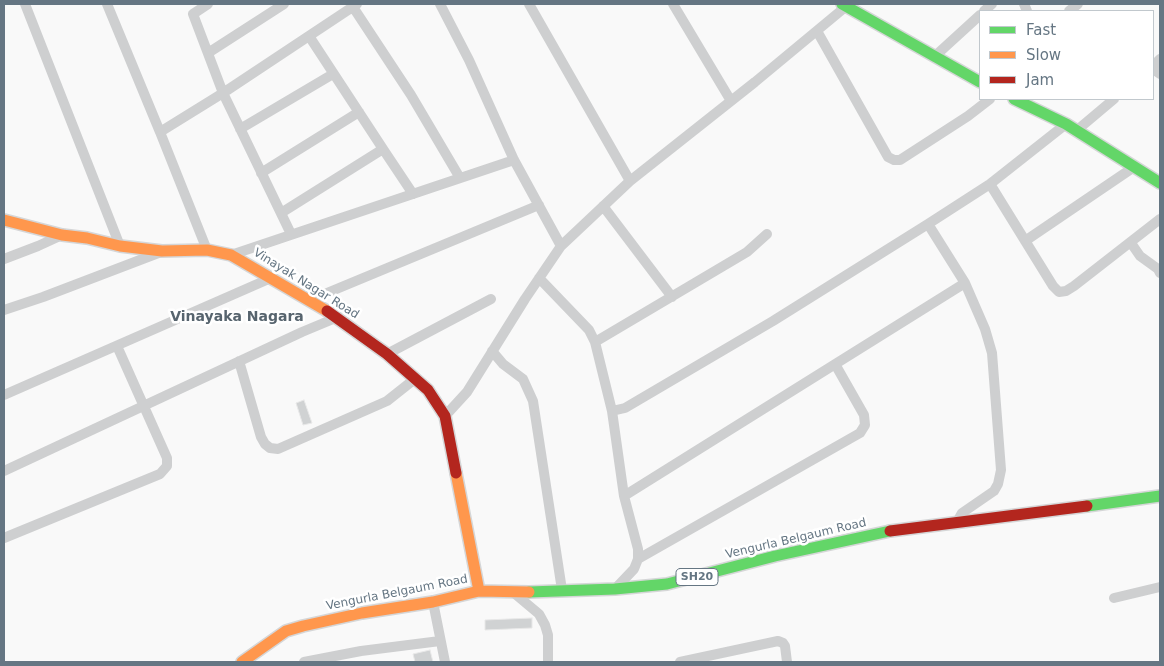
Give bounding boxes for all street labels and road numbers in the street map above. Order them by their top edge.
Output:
street label: Vinayak Nagar Road [251,246,361,322]
street label: Vengurla Belgaum Road [724,516,868,562]
road number: SH20 [676,568,718,586]
street label: Vengurla Belgaum Road [325,572,469,614]

